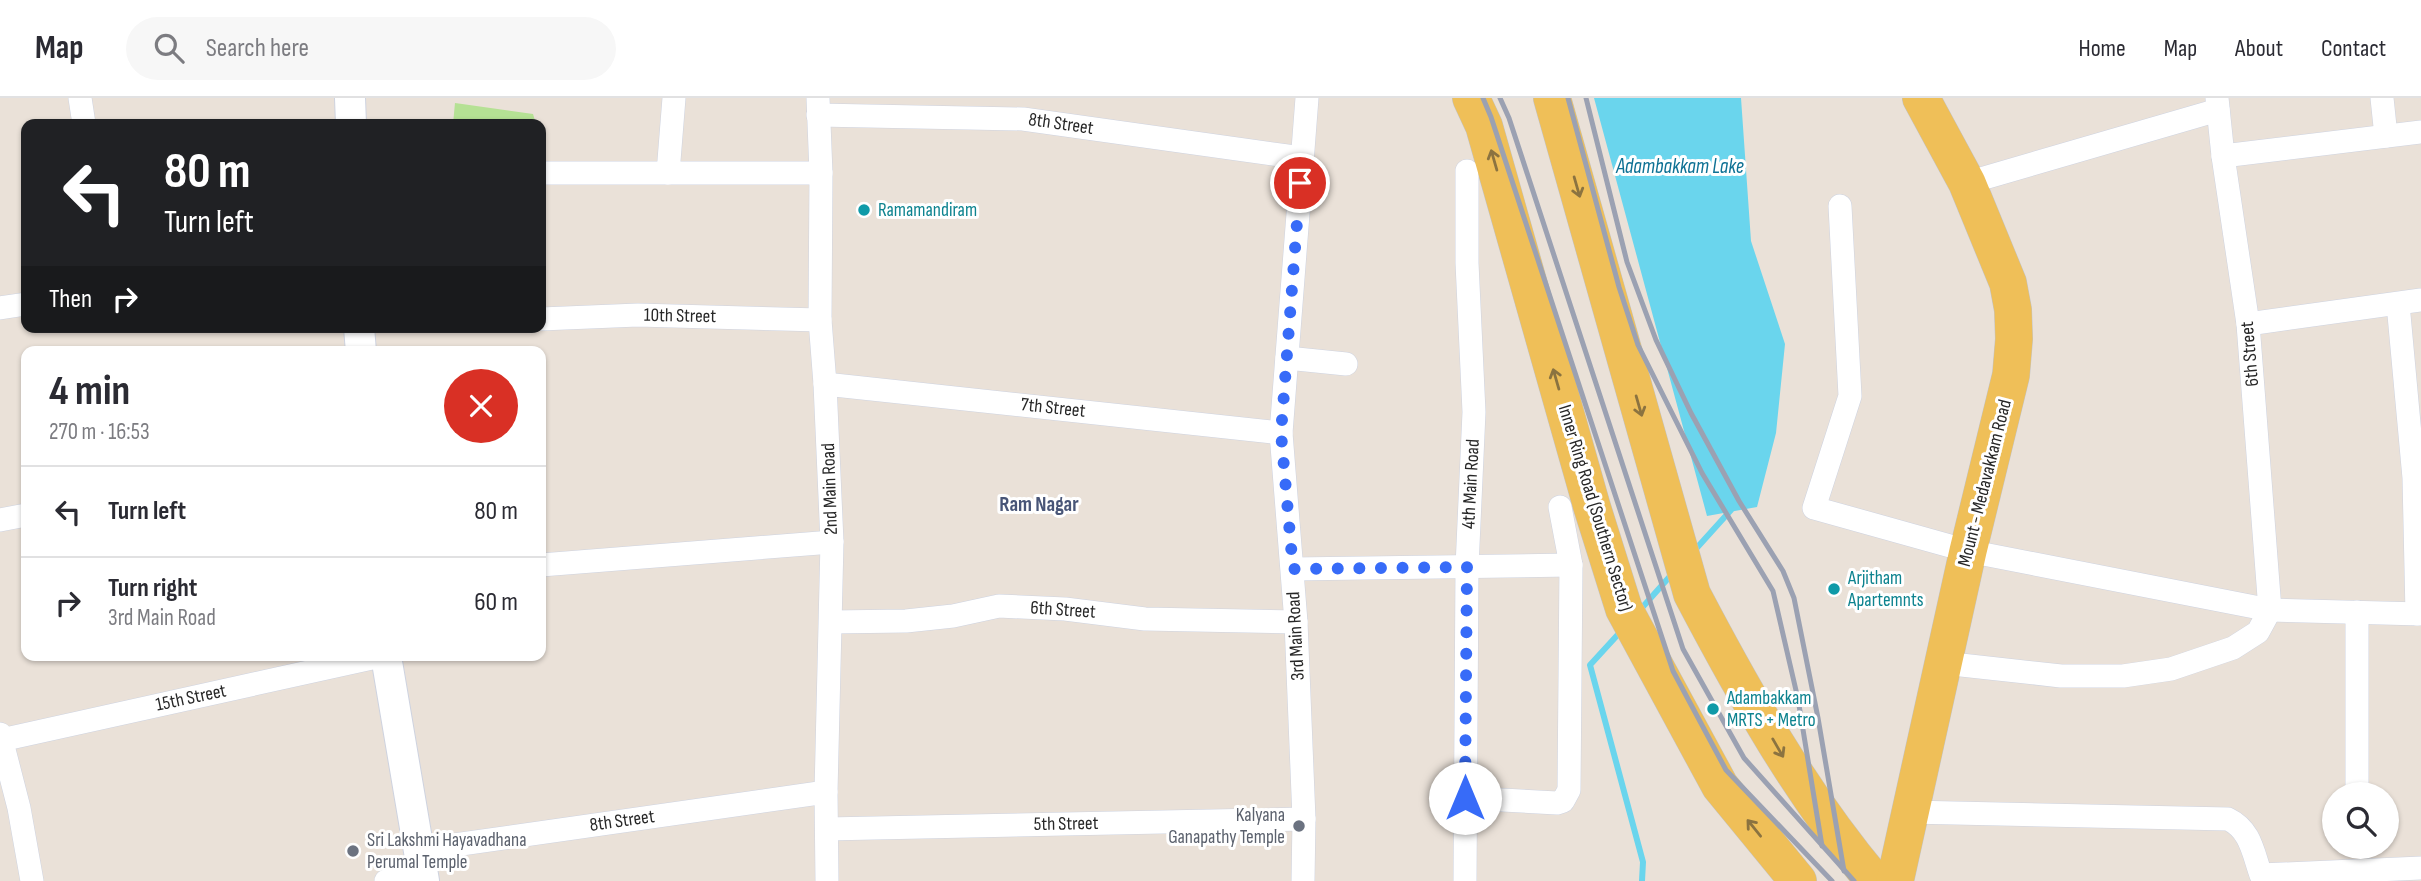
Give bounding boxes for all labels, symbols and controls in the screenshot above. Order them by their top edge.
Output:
search box [126,17,616,80]
text: Map [35,28,84,68]
icon: search [150,29,188,67]
text: Search here [206,33,309,64]
text: Home [2078,34,2126,63]
text: Map [2164,34,2197,63]
text: About [2235,34,2283,63]
text: Contact [2321,34,2386,63]
street label: 8th Street [1027,108,1095,140]
text: 80 m [164,143,251,202]
icon: left [49,147,140,238]
one-way arrow [1487,149,1500,172]
pin [1270,153,1330,213]
water label: Adambakkam Lake [1615,154,1744,179]
icon: arrive [1281,164,1319,202]
one-way arrow [1572,176,1585,198]
place label: Ramamandiram [878,199,977,222]
marker: Ramamandiram [856,202,872,218]
text: Turn left [164,203,254,242]
icon: right [106,280,144,318]
text: Then [49,284,92,315]
street label: 10th Street [644,304,716,328]
street label: 6th Street [2236,320,2264,388]
text: 4 min [49,366,130,417]
one-way arrow [1548,368,1561,390]
button: close [444,369,518,443]
street label: 7th Street [1020,393,1087,423]
one-way arrow [1633,394,1646,417]
street label: Mount - Medavakkam Road [1953,397,2017,569]
street label: Inner Ring Road (Southern Sector) [1553,402,1637,614]
text: 270 m · 16:53 [49,418,150,446]
street label: 4th Main Road [1457,439,1485,529]
street label: 2nd Main Road [817,443,843,535]
district label: Ram Nagar [999,492,1079,517]
icon: left [49,493,87,531]
text: Turn left [108,496,186,527]
text: 80 m [474,496,518,527]
place label: Arjitham Apartemnts [1847,567,1924,612]
text: Turn right [108,573,197,604]
marker: Arjitham Apartemnts [1826,581,1842,597]
icon: right [49,584,87,622]
text: 60 m [474,587,518,618]
street label: 3rd Main Road [1282,591,1310,681]
street label: 6th Street [1030,596,1097,624]
text: 3rd Main Road [108,604,216,632]
street label: 15th Street [154,679,228,717]
place label: Adambakkam MRTS + Metro [1726,687,1816,732]
marker: Adambakkam MRTS + Metro [1705,701,1721,717]
one-way arrow [1772,738,1786,758]
position arrow [1428,761,1502,835]
map controls [2322,782,2399,859]
button: search [2322,782,2399,859]
place label: Kalyana Ganapathy Temple [1168,804,1285,849]
street label: 8th Street [588,805,656,837]
street label: 5th Street [1033,812,1099,836]
marker: Kalyana Ganapathy Temple [1291,818,1307,834]
one-way arrow [1747,820,1762,838]
place label: Sri Lakshmi Hayavadhana Perumal Temple [367,829,526,874]
marker: Sri Lakshmi Hayavadhana Perumal Temple [345,843,361,859]

